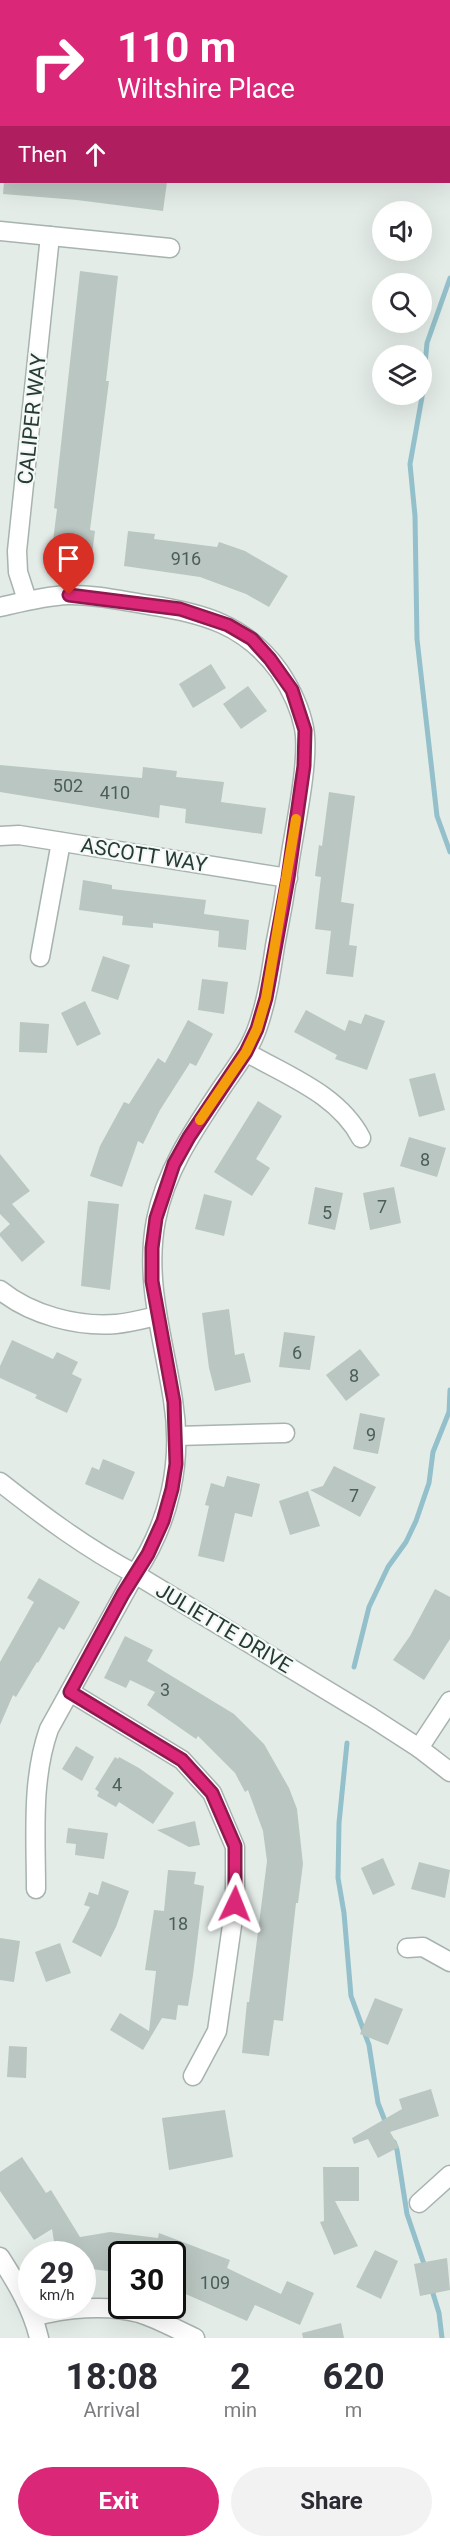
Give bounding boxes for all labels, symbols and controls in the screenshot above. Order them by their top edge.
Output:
text: 110 m [117,23,236,72]
icon: right [18,24,96,102]
text: Wiltshire Place [117,73,295,105]
icon: ahead [79,138,112,171]
text: Then [18,142,67,167]
map controls [372,201,432,405]
button: sound [372,201,432,261]
button: search [372,273,432,333]
button: layers [372,345,432,405]
street label: CALIPER WAY [13,352,51,486]
pin [43,533,94,595]
icon: arrive [52,542,85,575]
house number: 916 [171,548,201,569]
house number: 502 [53,775,83,796]
house number: 410 [100,782,130,803]
street label: ASCOTT WAY [79,833,209,877]
house number: 8 [420,1149,430,1170]
house number: 7 [377,1196,387,1217]
house number: 5 [322,1202,332,1223]
house number: 6 [292,1342,302,1363]
house number: 8 [349,1365,359,1386]
house number: 9 [366,1424,376,1445]
house number: 7 [349,1485,359,1506]
street label: JULIETTE DRIVE [152,1578,296,1678]
house number: 3 [160,1679,170,1700]
house number: 4 [112,1774,122,1795]
position arrow [203,1872,267,1936]
house number: 18 [168,1913,188,1934]
speed limit sign: 30 [108,2241,186,2319]
text: 29 [40,2255,74,2290]
house number: 109 [200,2272,230,2293]
text: km/h [39,2286,75,2304]
text: 18:08 [65,2356,158,2398]
text: 2 [230,2356,251,2398]
text: 620 [323,2356,385,2398]
text: Arrival [83,2398,140,2422]
text: min [224,2398,257,2422]
text: m [345,2398,362,2422]
button: Exit [18,2467,219,2536]
button: Share [231,2467,432,2536]

